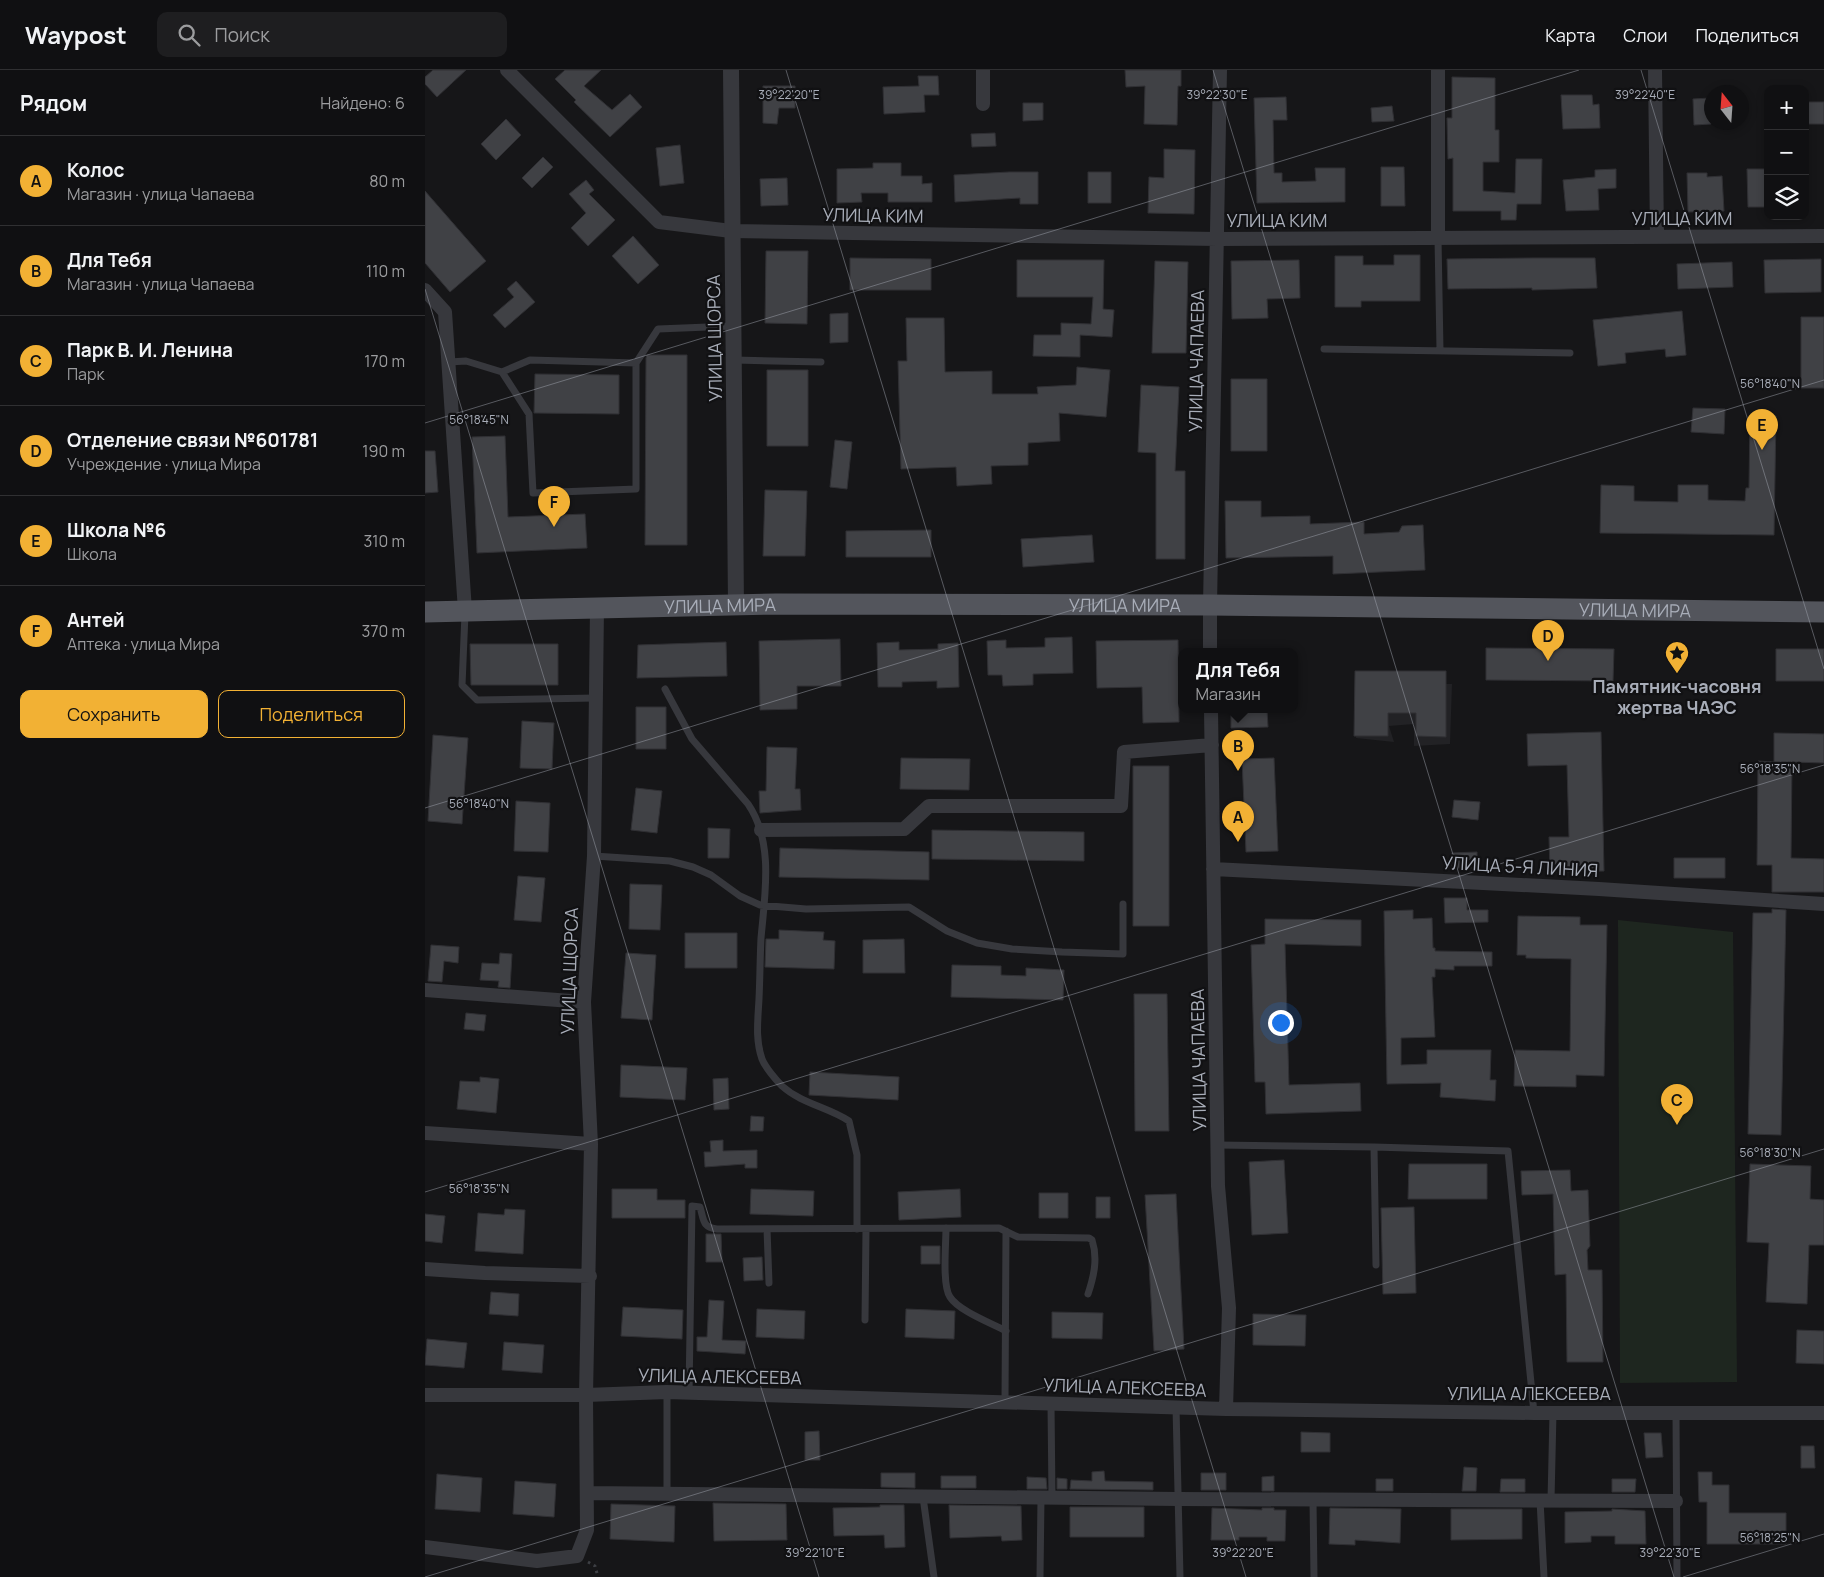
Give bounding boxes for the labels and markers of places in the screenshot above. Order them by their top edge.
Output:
pin: E [1746,409,1778,450]
pin: F [538,486,570,527]
pin: D [1532,620,1564,661]
place icon: Памятник-часовня жертва ЧАЭС [1664,640,1690,674]
place label: Памятник-часовня жертва ЧАЭС [1592,674,1762,719]
pin: B [1222,730,1254,771]
pin: A [1222,801,1254,842]
pin: C [1661,1084,1693,1125]

